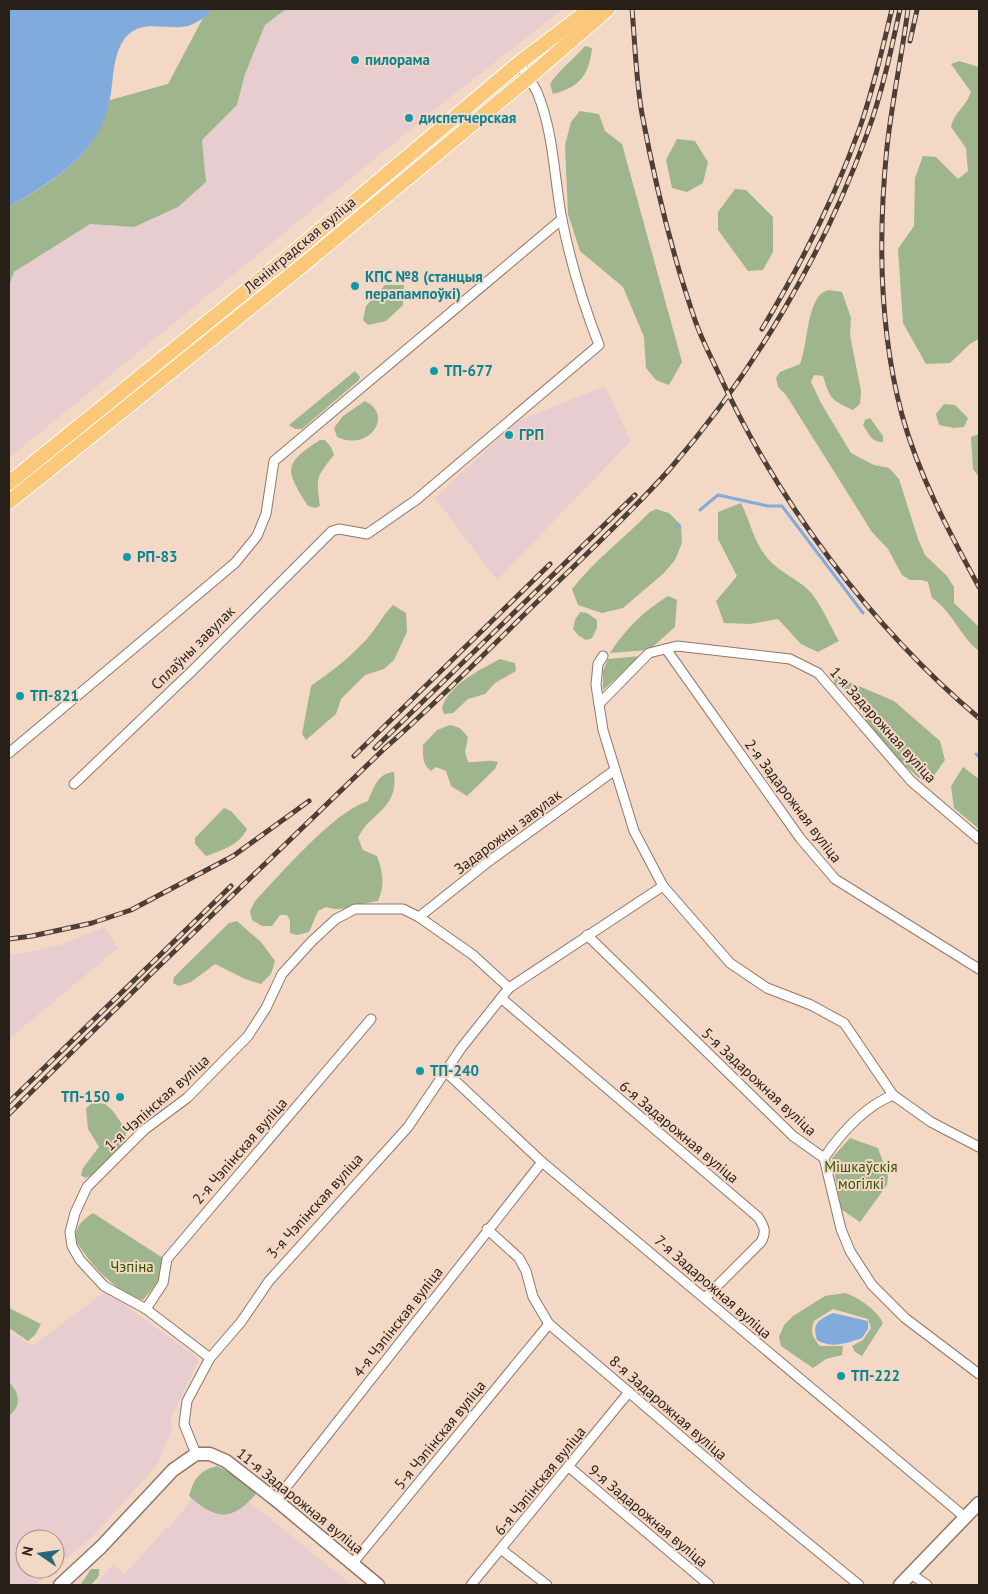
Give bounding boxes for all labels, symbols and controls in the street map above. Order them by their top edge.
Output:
place label: пилорама [365,50,430,69]
marker: пилорама [349,54,361,66]
place label: диспетчерская [418,108,516,127]
marker: диспетчерская [403,112,415,124]
street label: Ленінградская вуліца [239,192,360,298]
place label: КПС №8 (станцыя перапампоўкі) [365,267,483,303]
marker: КПС №8 (станцыя перапампоўкі) [349,280,361,292]
place label: ТП-677 [444,361,493,380]
marker: ТП-677 [428,365,440,377]
place label: ГРП [519,425,544,444]
marker: ГРП [503,429,515,441]
place label: РП-83 [137,547,178,566]
marker: РП-83 [121,551,133,563]
street label: Сплаўны завулак [147,601,239,694]
street label: 1-я Задарожная вуліца [826,663,941,787]
place label: ТП-821 [30,686,79,705]
marker: ТП-821 [14,690,26,702]
street label: 2-я Задарожная вуліца [741,735,846,866]
street label: Задарожны завулак [450,785,566,878]
street label: 5-я Задарожная вуліца [698,1024,821,1140]
street label: 1-я Чэпінская вуліца [100,1050,213,1155]
place label: ТП-240 [430,1061,479,1080]
marker: ТП-240 [414,1065,426,1077]
street label: 6-я Задарожная вуліца [616,1076,743,1187]
place label: ТП-150 [61,1087,110,1106]
marker: ТП-150 [114,1091,126,1103]
street label: 2-я Чэпінская вуліца [188,1094,291,1208]
street label: 3-я Чэпінская вуліца [262,1149,367,1262]
park label: Мішкаўскія могілкі [824,1157,898,1193]
street label: 7-я Задарожная вуліца [651,1231,776,1343]
park label: Чэпіна [110,1257,154,1276]
street label: 4-я Чэпінская вуліца [349,1263,447,1381]
street label: 8-я Задарожная вуліца [606,1351,731,1464]
place label: ТП-222 [851,1366,900,1385]
marker: ТП-222 [835,1370,847,1382]
street label: 5-я Чэпінская вуліца [390,1376,489,1493]
street label: 6-я Чэпінская вуліца [490,1422,589,1539]
street label: 11-я Задарожная вуліца [233,1443,368,1558]
street label: 9-я Задарожная вуліца [585,1460,712,1571]
north arrow [15,1529,65,1579]
text: N [18,1545,37,1558]

